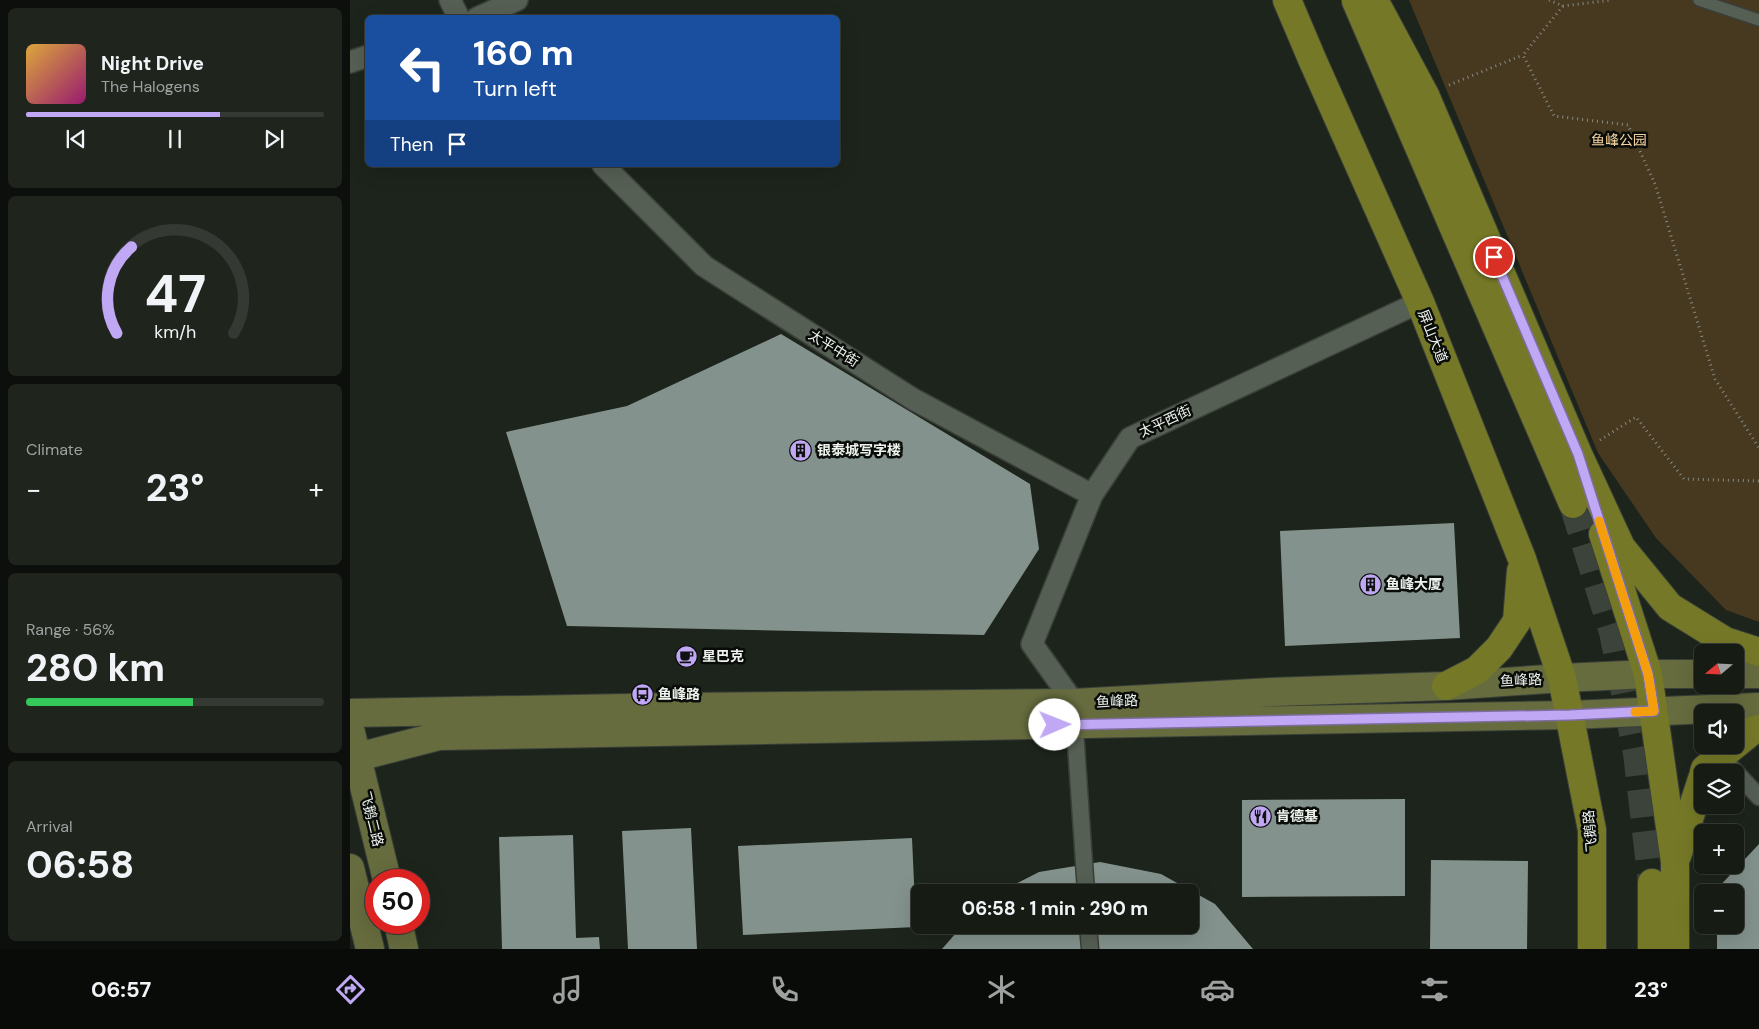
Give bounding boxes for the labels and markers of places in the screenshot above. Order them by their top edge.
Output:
pin [1473,236,1515,278]
building icon: 银泰城写字楼 [789,438,813,462]
place label: 银泰城写字楼 [817,441,901,459]
building icon: 鱼峰大厦 [1358,572,1382,596]
place label: 鱼峰大厦 [1386,575,1442,593]
cafe icon: 星巴克 [674,644,698,668]
place label: 星巴克 [702,647,744,665]
bus stop icon: 鱼峰路 [630,682,654,706]
place label: 鱼峰路 [658,685,700,703]
restaurant icon: 肯德基 [1248,804,1272,828]
place label: 肯德基 [1276,807,1318,825]

